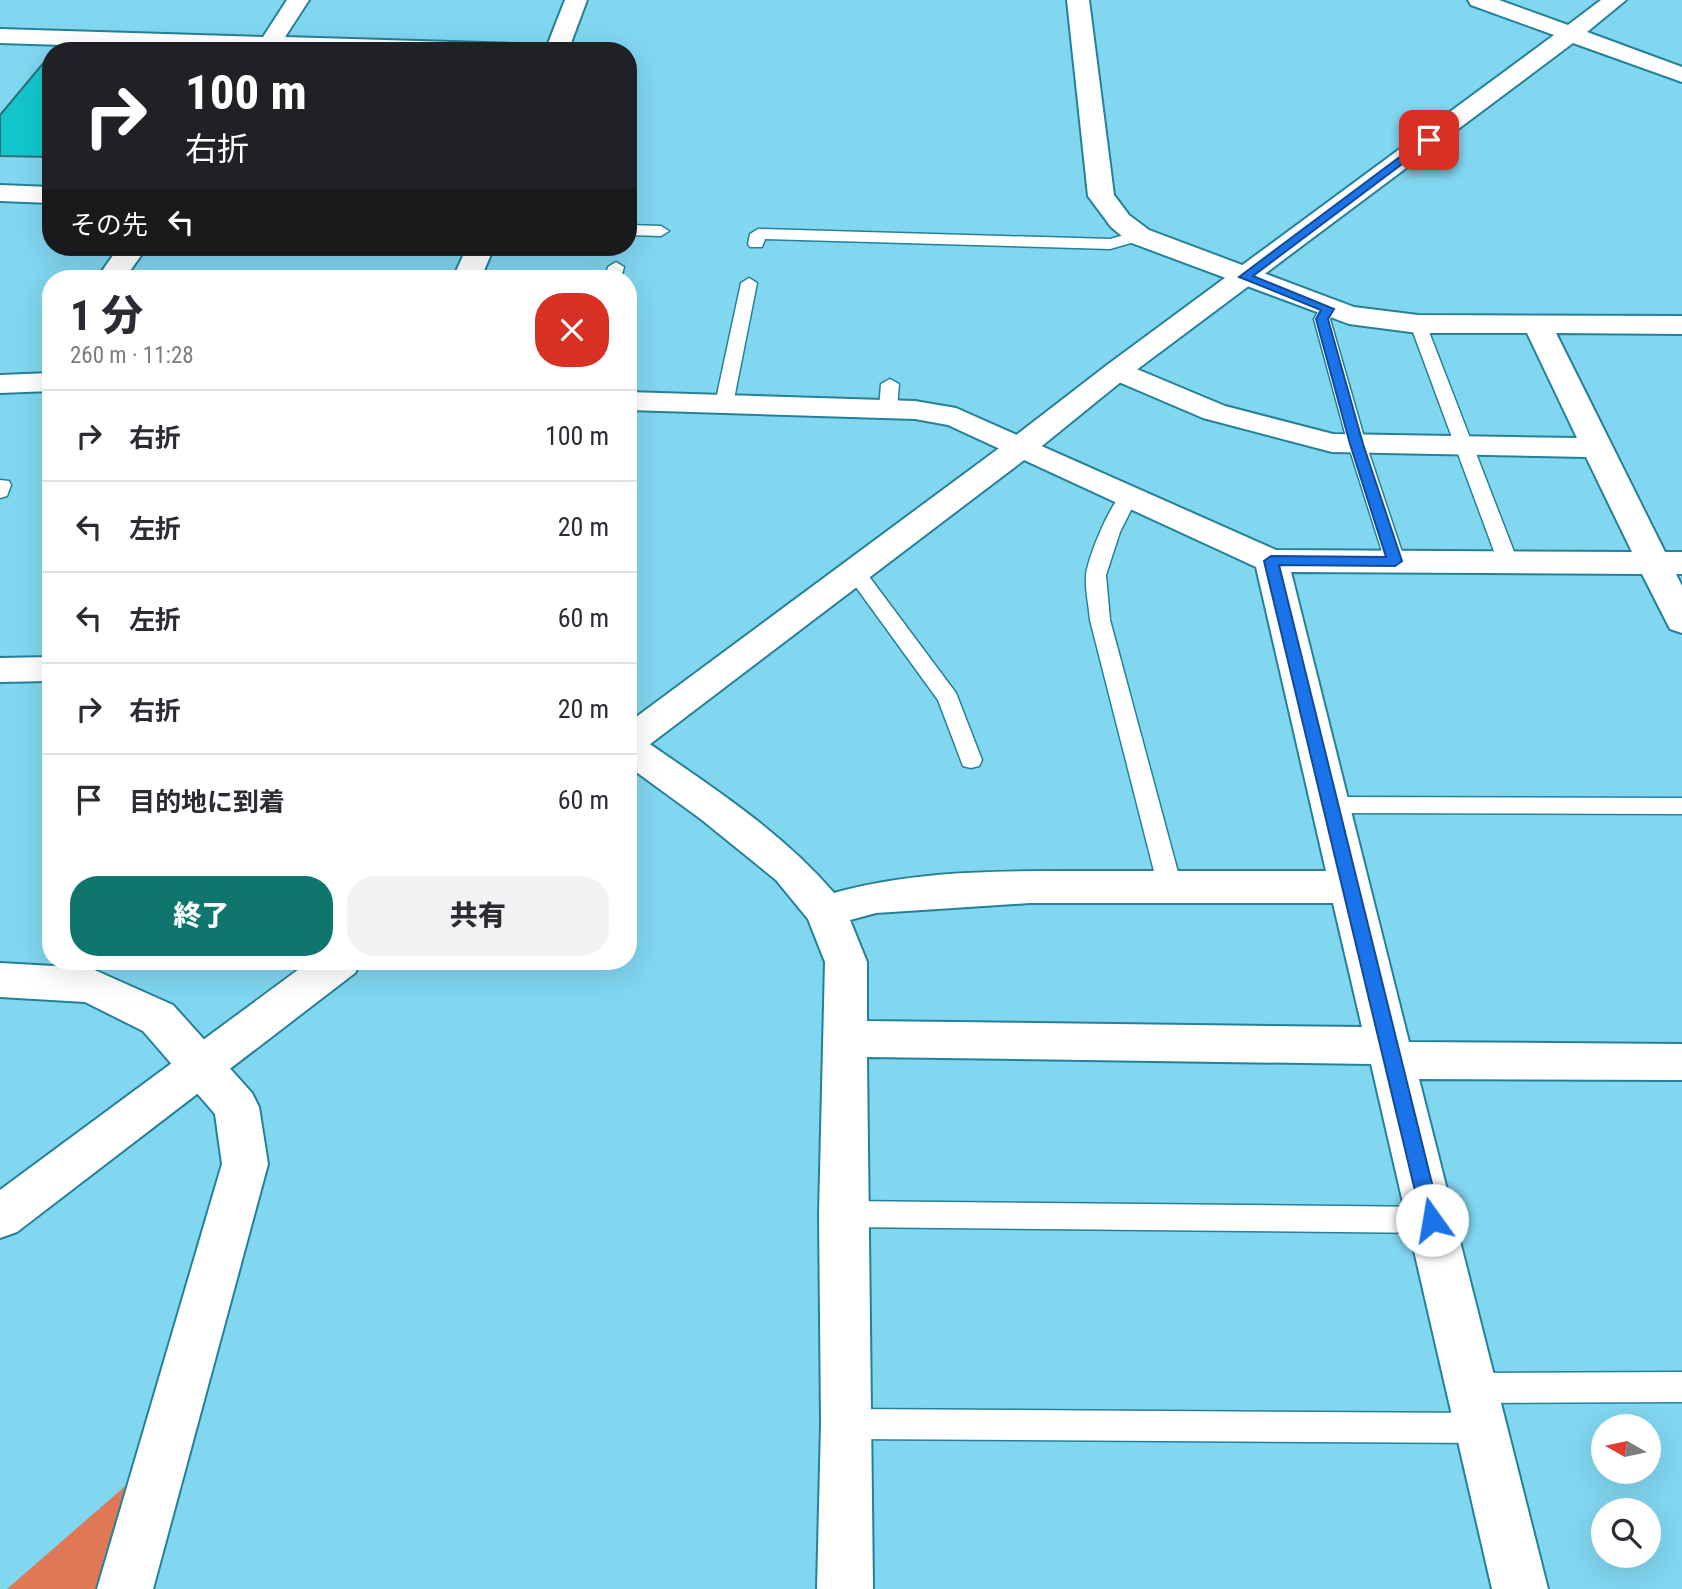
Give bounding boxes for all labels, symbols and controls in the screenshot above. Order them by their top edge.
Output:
text: 100 m [185,64,307,121]
icon: right [70,70,161,161]
pin [1399,110,1459,170]
icon: arrive [1410,121,1448,159]
text: 右折 [185,130,249,168]
icon: left [162,203,200,241]
text: その先 [70,210,148,240]
text: 1 分 [70,291,143,340]
button: close [535,293,609,367]
text: 260 m · 11:28 [70,342,194,369]
icon: right [70,417,108,455]
text: 100 m [545,421,609,451]
text: 右折 [129,423,181,453]
icon: left [70,508,108,546]
text: 20 m [558,512,609,542]
text: 左折 [129,514,181,544]
icon: left [70,599,108,637]
text: 60 m [558,603,609,633]
text: 左折 [129,605,181,635]
icon: right [70,690,108,728]
text: 20 m [558,694,609,724]
text: 右折 [129,696,181,726]
icon: arrive [70,781,108,819]
text: 60 m [558,785,609,815]
text: 目的地に到着 [129,787,285,817]
button: 終了 [70,876,333,956]
button: 共有 [347,876,609,956]
position arrow [1395,1183,1469,1257]
north arrow [1591,1414,1661,1484]
map controls [1591,1414,1661,1568]
button: search [1591,1498,1661,1568]

